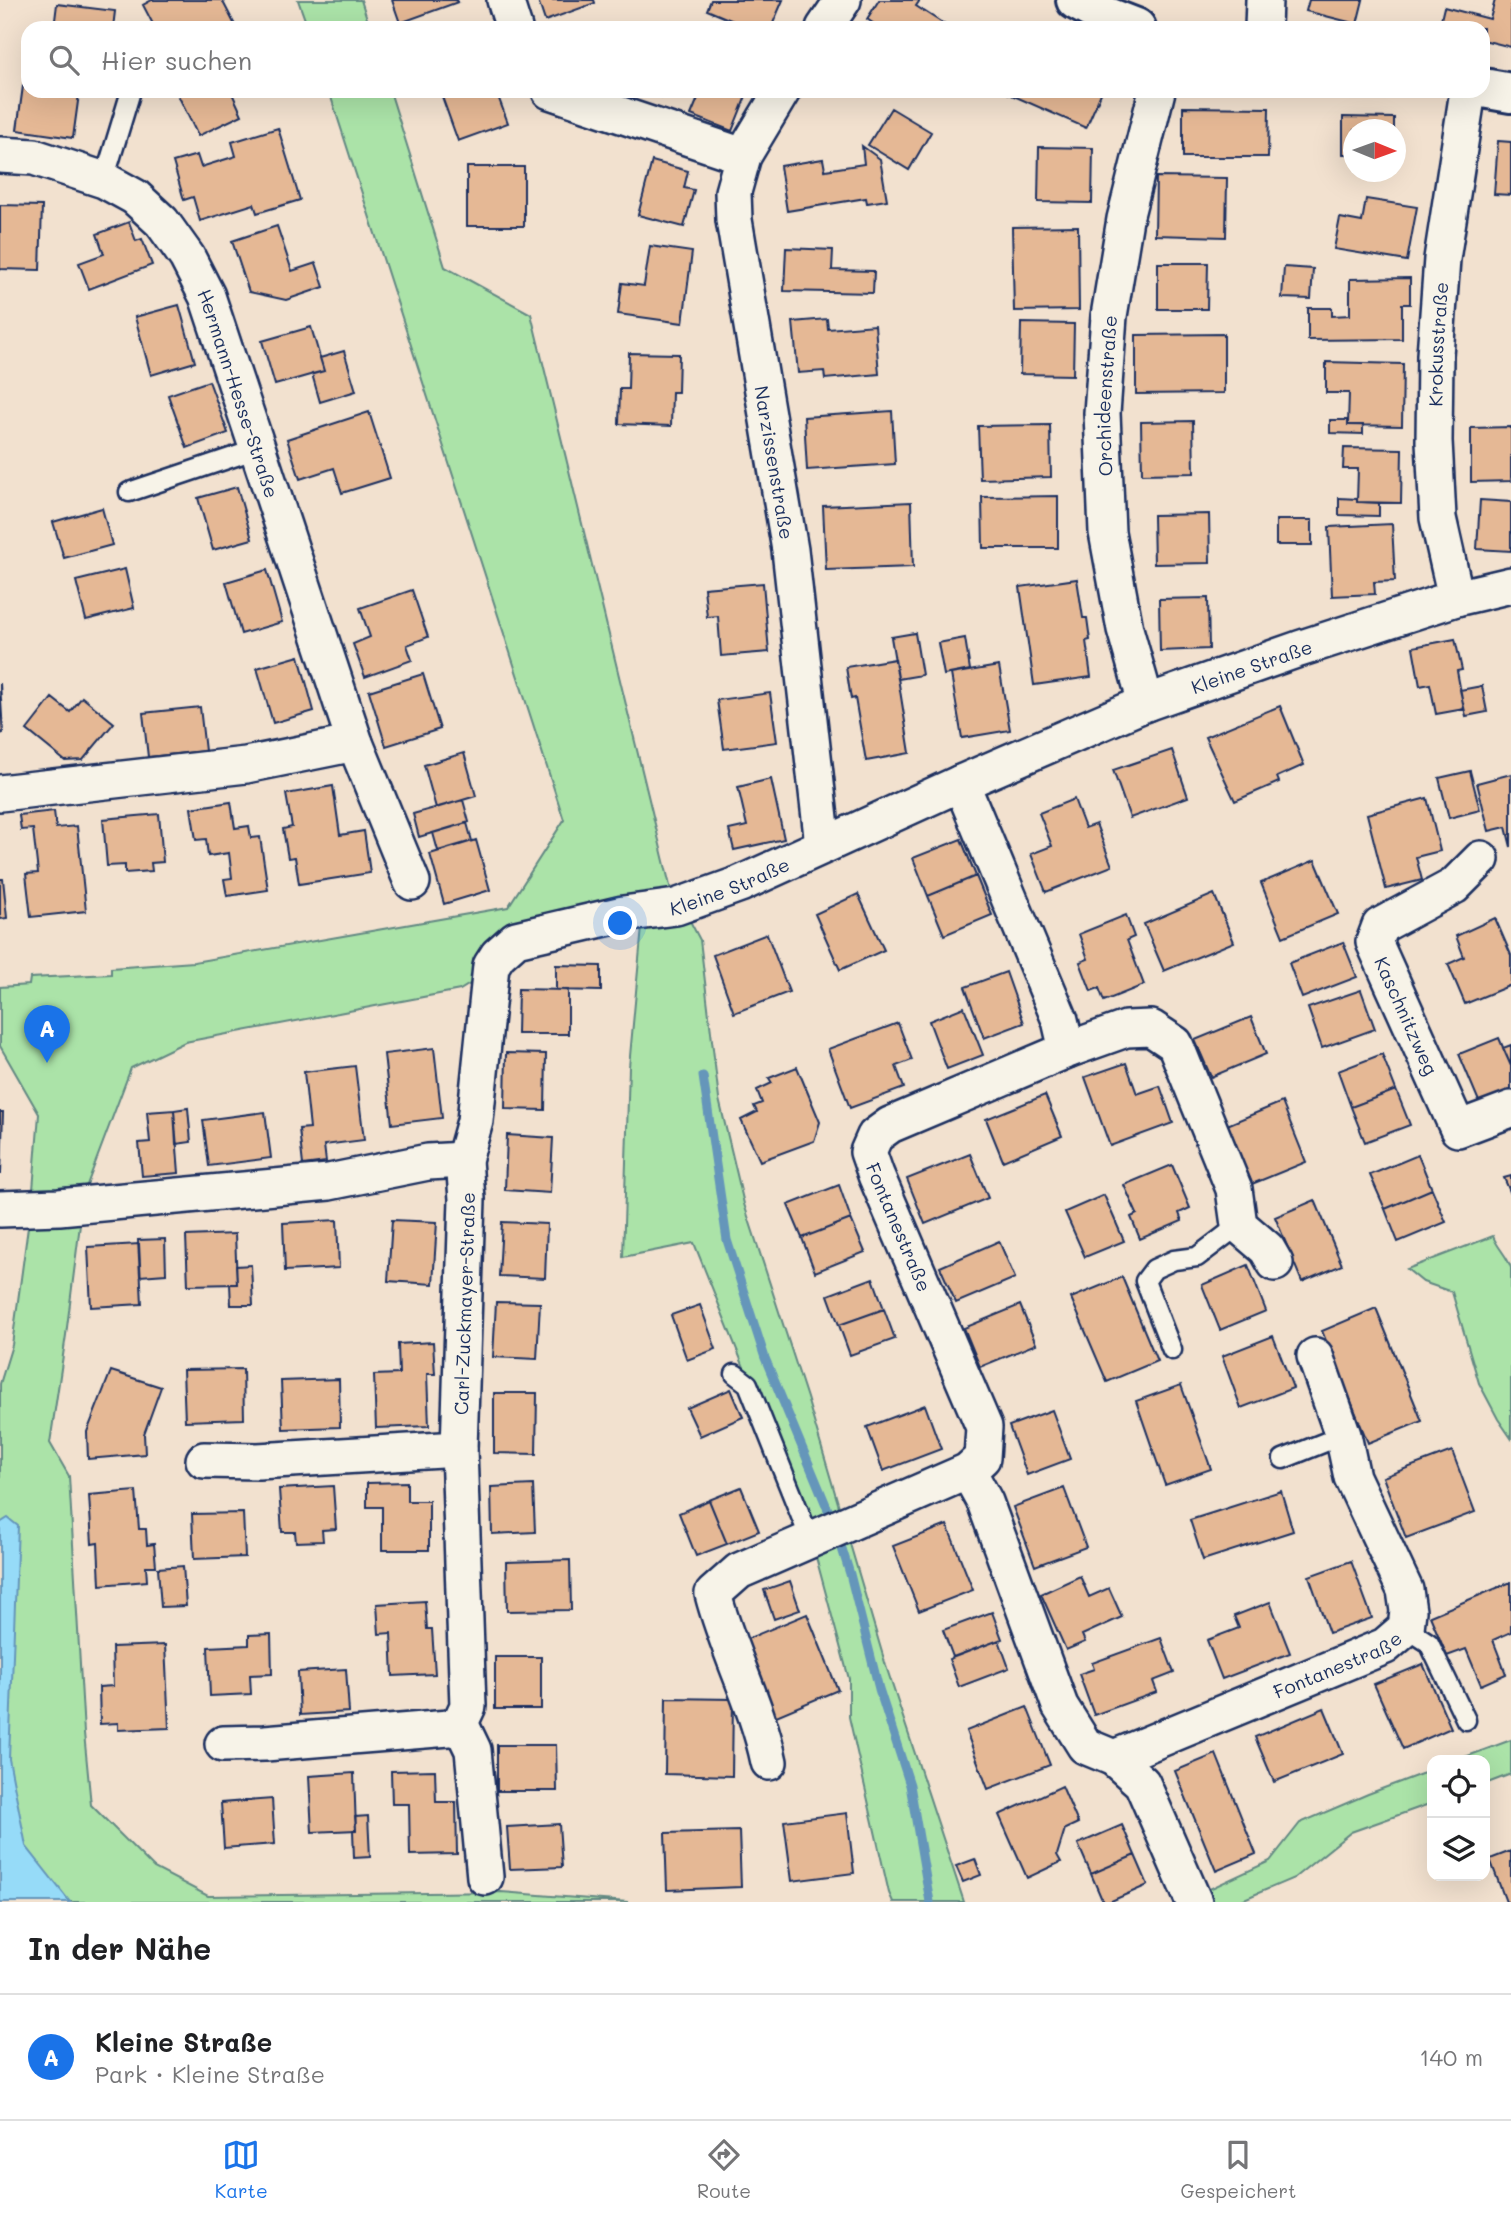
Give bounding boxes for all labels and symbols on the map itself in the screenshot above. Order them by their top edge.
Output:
north arrow [1343,119,1406,182]
street label: Krokusstraße [1422,281,1453,407]
street label: Hermann-Hesse-Straße [193,284,285,501]
street label: Orchideenstraße [1089,314,1122,477]
street label: Narzissenstraße [750,384,800,541]
street label: Kleine Straße [1188,633,1315,699]
street label: Kleine Straße [668,851,793,920]
your location [603,906,637,940]
street label: Kaschnitzweg [1370,952,1445,1079]
pin: A [24,1005,70,1063]
street label: Fontanestraße [861,1159,937,1295]
street label: Carl-Zuckmayer-Straße [448,1191,480,1415]
street label: Fontanestraße [1269,1625,1407,1703]

